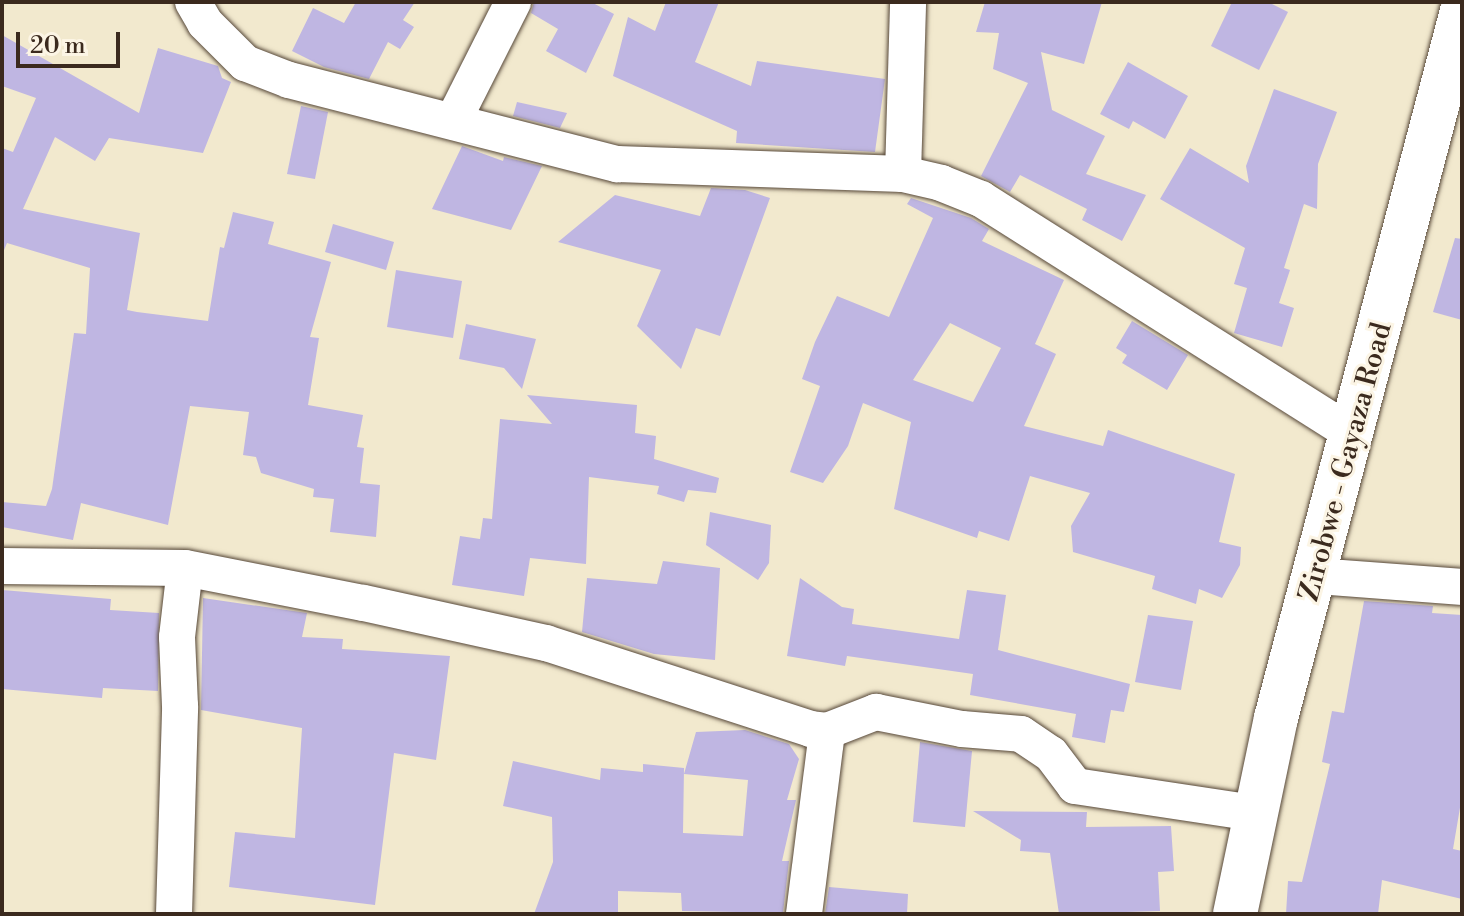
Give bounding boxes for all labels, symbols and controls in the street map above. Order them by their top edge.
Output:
scale bar [20,16,124,66]
text: 20 m [30,31,86,61]
street label: Zirobwe - Gayaza Road [1293,319,1399,605]

